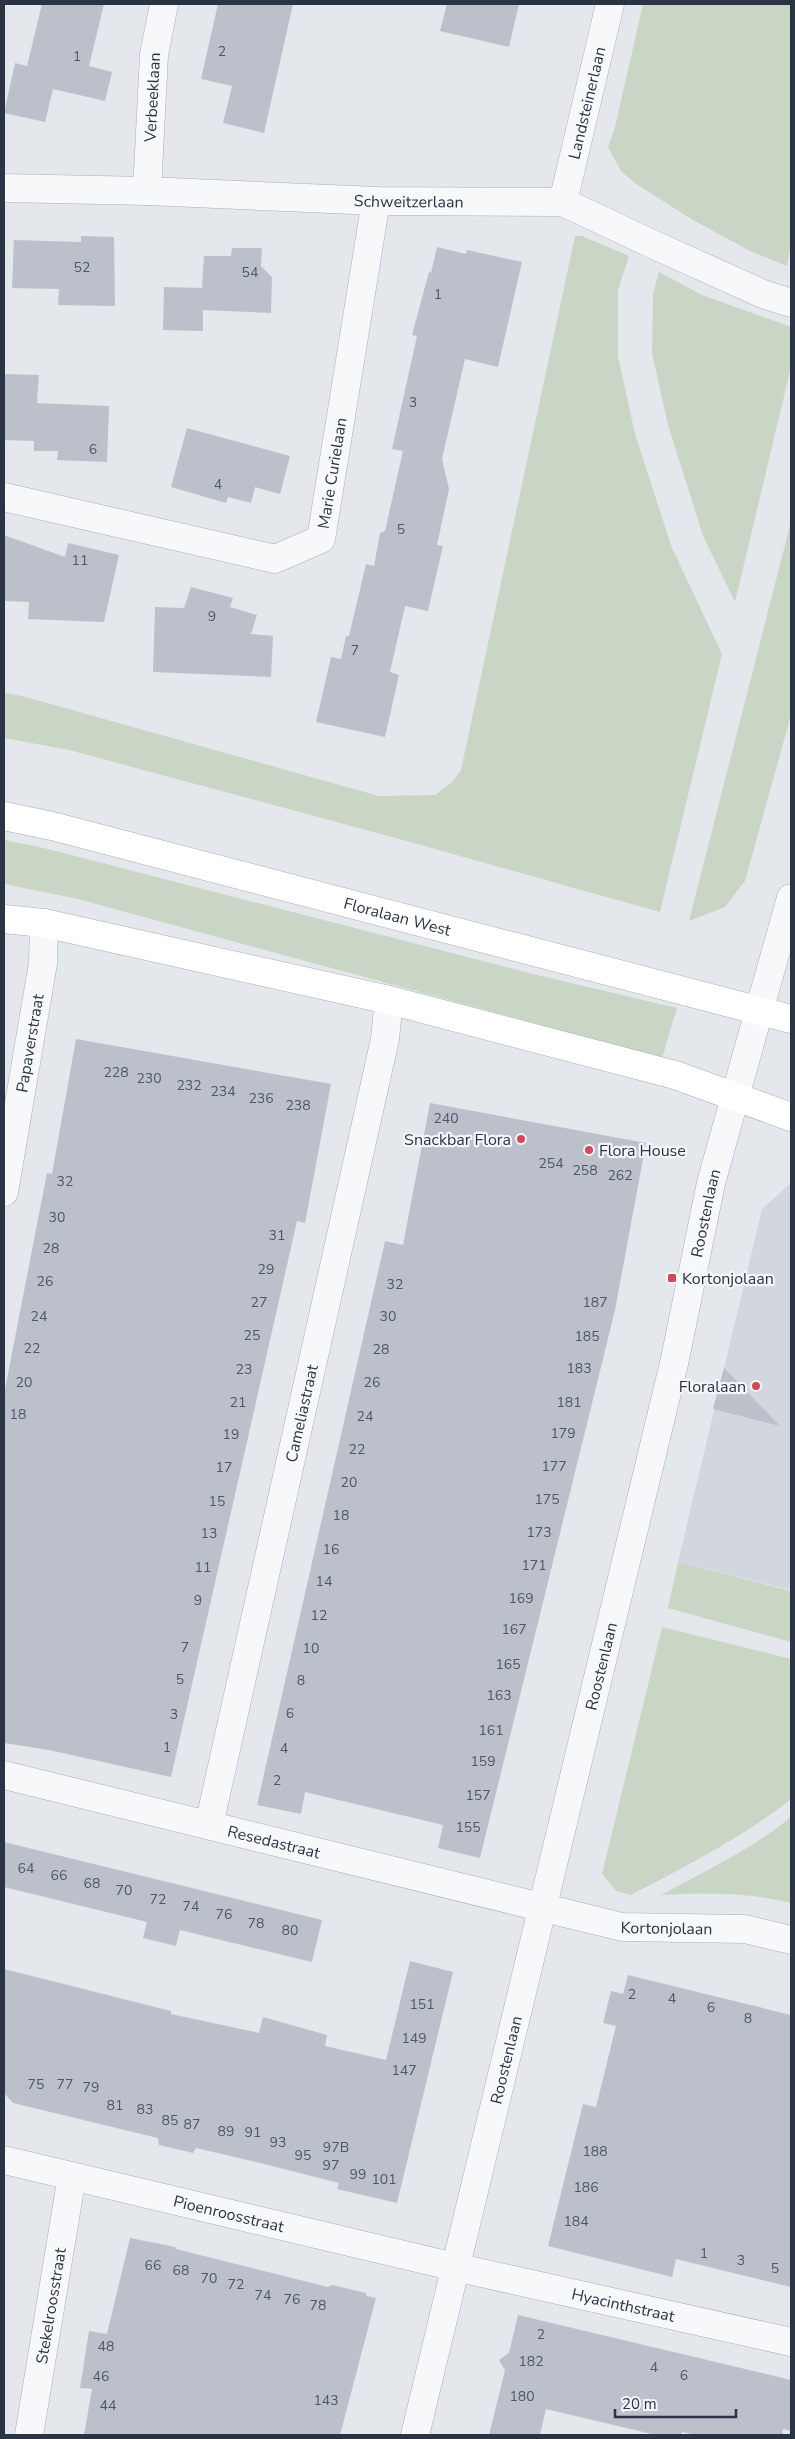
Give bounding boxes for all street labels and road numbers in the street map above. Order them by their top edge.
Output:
street label: Landsteinerlaan [564,44,612,162]
street label: Verbeeklaan [139,52,166,143]
street label: Schweitzerlaan [353,190,464,213]
street label: Marie Curielaan [313,416,353,531]
street label: Floralaan West [341,893,453,942]
street label: Papaverstraat [11,992,50,1094]
street label: Roostenlaan [686,1166,726,1259]
street label: Cameliastraat [281,1362,324,1464]
street label: Roostenlaan [581,1620,623,1713]
street label: Resedastraat [225,1820,323,1864]
street label: Kortonjolaan [620,1917,713,1940]
street label: Roostenlaan [485,2014,528,2106]
street label: Pioenroosstraat [171,2191,286,2238]
street label: Stekelroosstraat [31,2246,72,2366]
street label: Hyacinthstraat [569,2283,677,2328]

